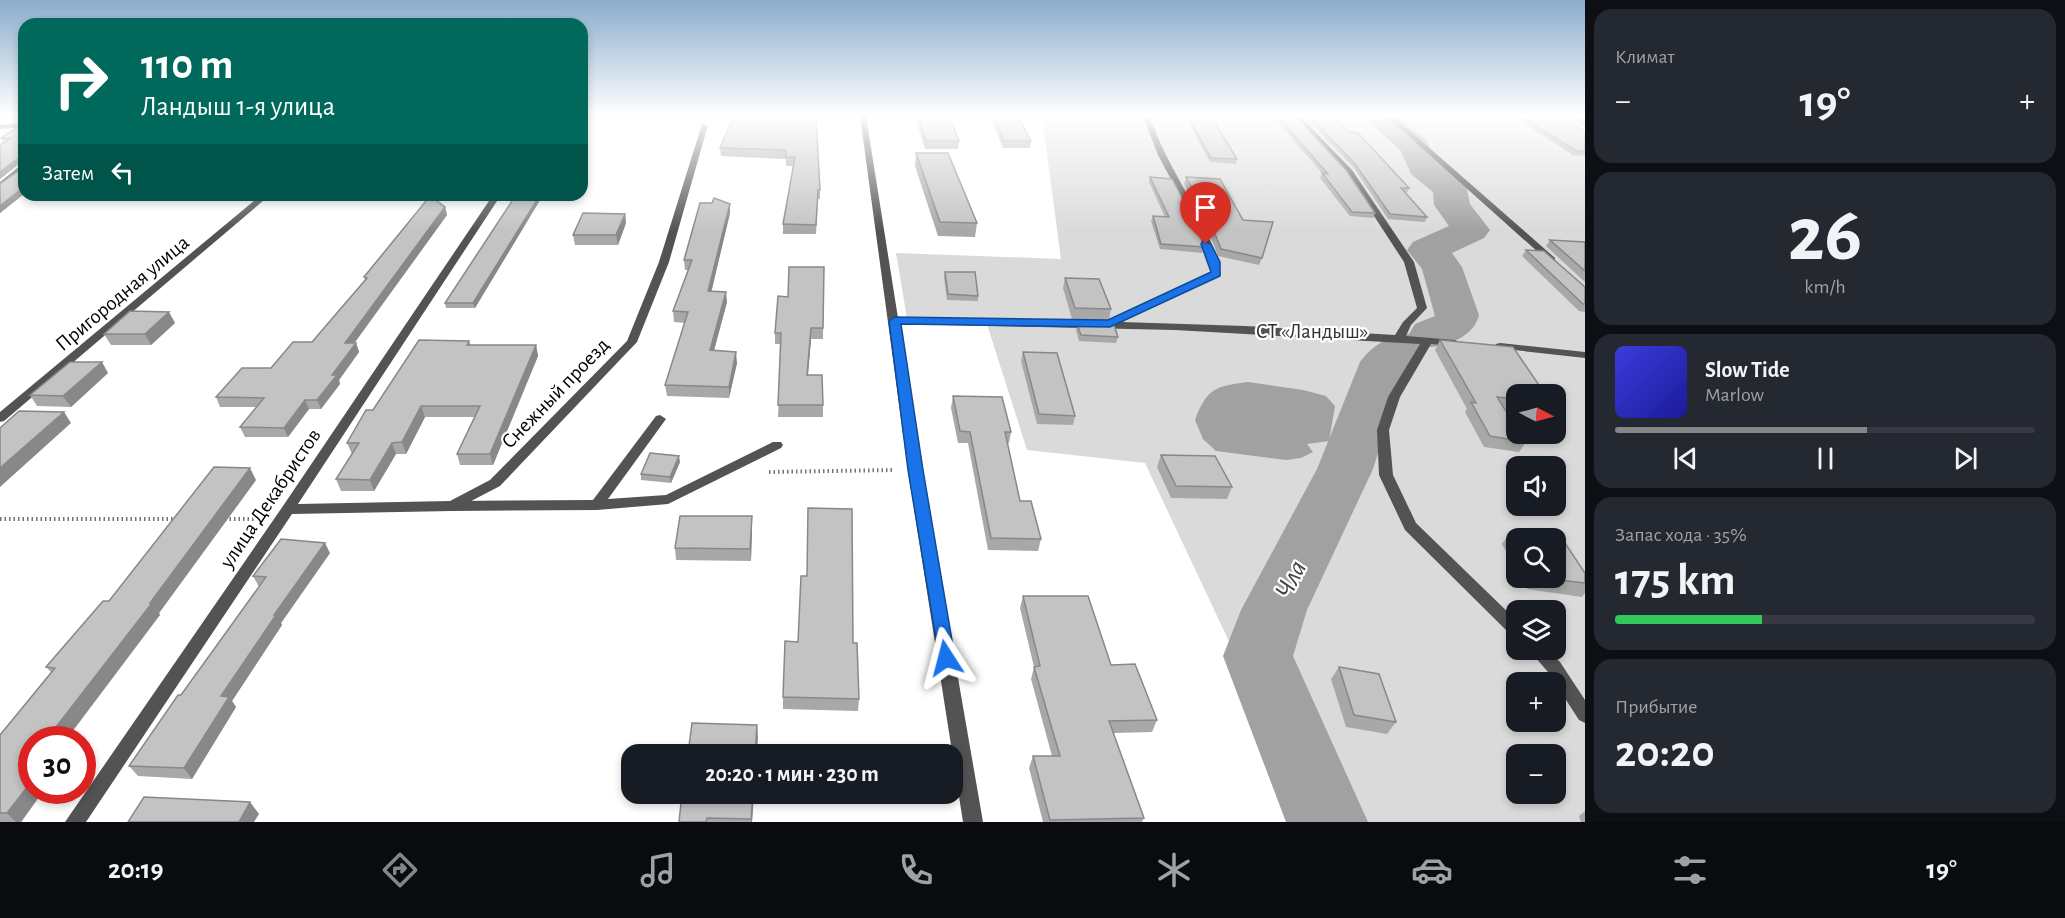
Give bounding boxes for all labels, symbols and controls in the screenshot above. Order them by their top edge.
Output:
icon: right [42,42,120,120]
text: 110 m [141,44,233,86]
text: Климат [1615,47,1675,67]
text: 19° [1799,80,1851,125]
text: − [1615,85,1631,118]
text: + [2019,85,2035,118]
text: Ландыш 1-я улица [141,93,335,120]
icon: left [106,156,139,189]
text: Затем [42,162,94,184]
pin [1180,182,1231,244]
icon: arrive [1189,191,1222,224]
text: 26 [1788,197,1862,275]
street label: Пригородная улица [52,231,193,355]
text: km/h [1804,277,1846,297]
park label: СТ «Ландыш» [1256,321,1368,342]
street label: Снежный проезд [498,334,613,453]
text: Slow Tide [1705,359,1790,381]
north arrow [1506,384,1566,444]
map controls [1506,384,1566,804]
text: Marlow [1705,385,1764,405]
street label: улица Декабристов [216,425,325,572]
icon: previous [1669,442,1702,475]
icon: pause [1809,442,1842,475]
icon: next [1949,442,1982,475]
button: sound [1506,456,1566,516]
text: Запас хода · 35% [1615,525,1747,545]
button: search [1506,528,1566,588]
water label: Чла [1270,556,1311,602]
text: 175 km [1615,558,1735,603]
button: layers [1506,600,1566,660]
position arrow [914,626,978,690]
button: + [1506,672,1566,732]
text: Прибытие [1615,697,1697,717]
speed limit sign: 30 [18,726,96,804]
text: 20:20 [1615,730,1715,775]
button: − [1506,744,1566,804]
text: 20:20 · 1 мин · 230 m [705,763,879,785]
icon: directions [379,849,421,891]
icon: music [637,849,679,891]
icon: phone [895,849,937,891]
icon: climate [1153,849,1195,891]
icon: car [1411,849,1453,891]
icon: filters [1669,849,1711,891]
text: 20:19 [108,856,164,883]
text: 19° [1926,856,1957,883]

